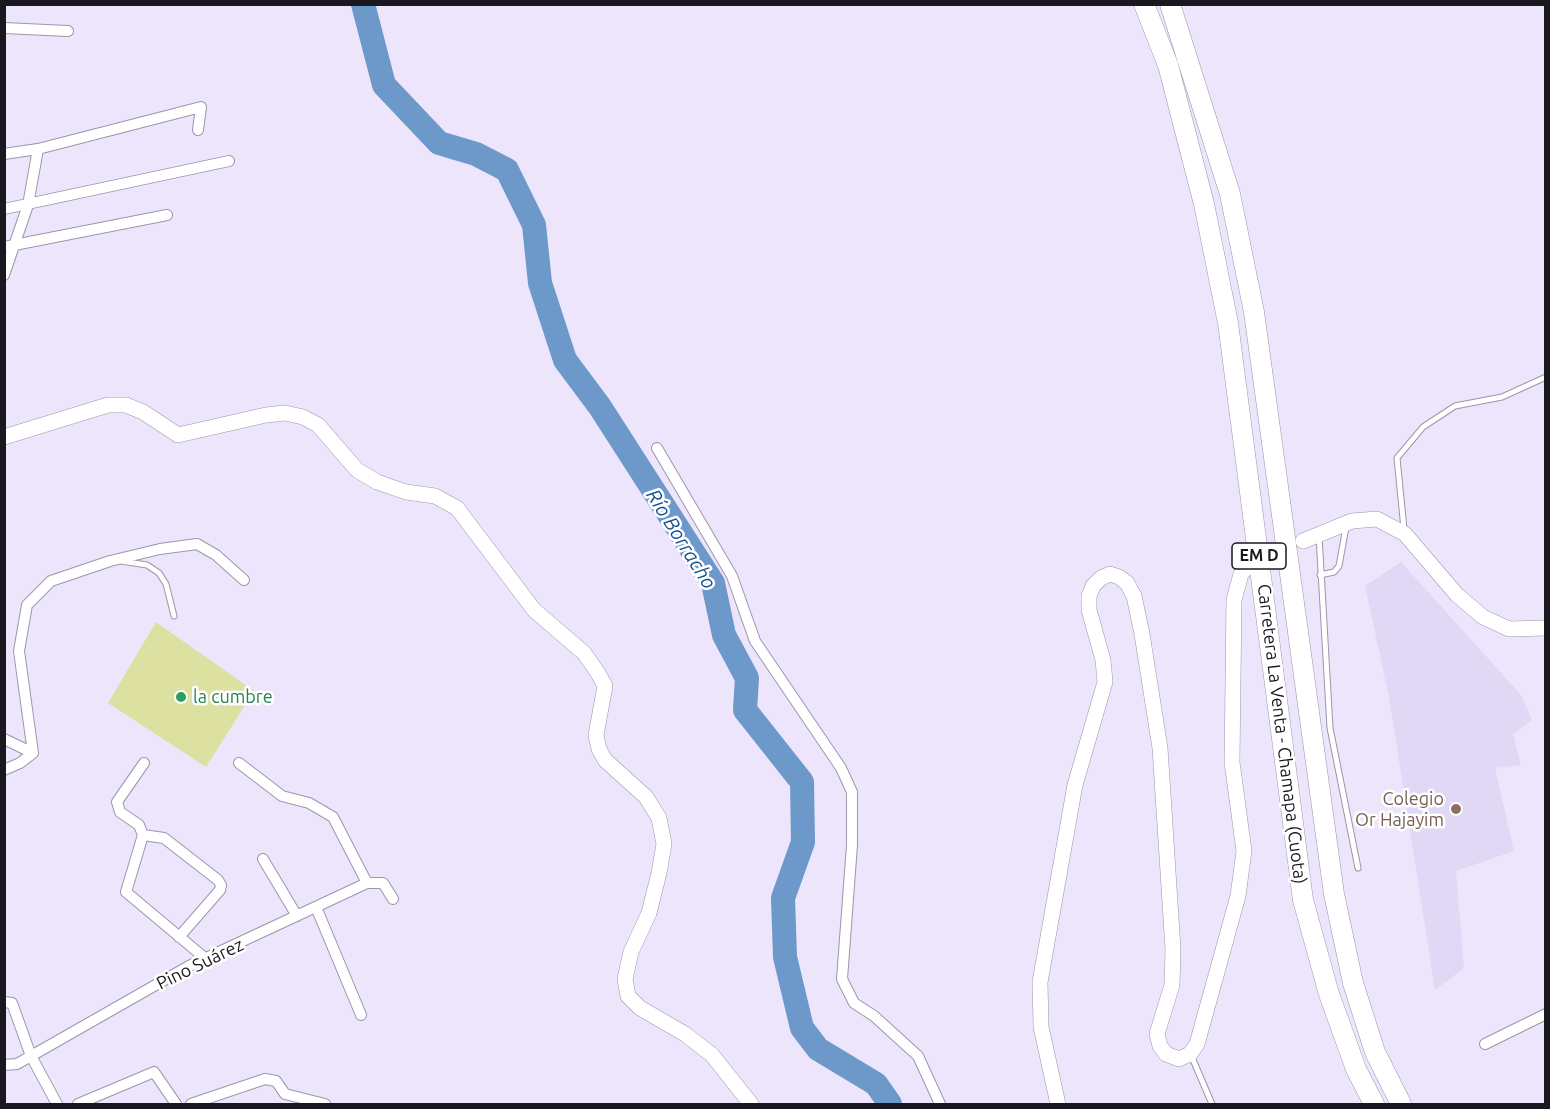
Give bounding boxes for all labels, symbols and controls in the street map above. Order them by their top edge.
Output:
water label: Río Borracho [641,485,721,593]
road number: EM D [1232,543,1286,569]
street label: Carretera La Venta - Chamapa (Cuota) [1253,583,1311,885]
place label: la cumbre [193,686,273,708]
marker: la cumbre [174,690,188,704]
place label: Colegio Or Hajayim [1355,788,1444,830]
marker: Colegio Or Hajayim [1449,802,1463,816]
street label: Pino Suárez [153,934,247,994]

